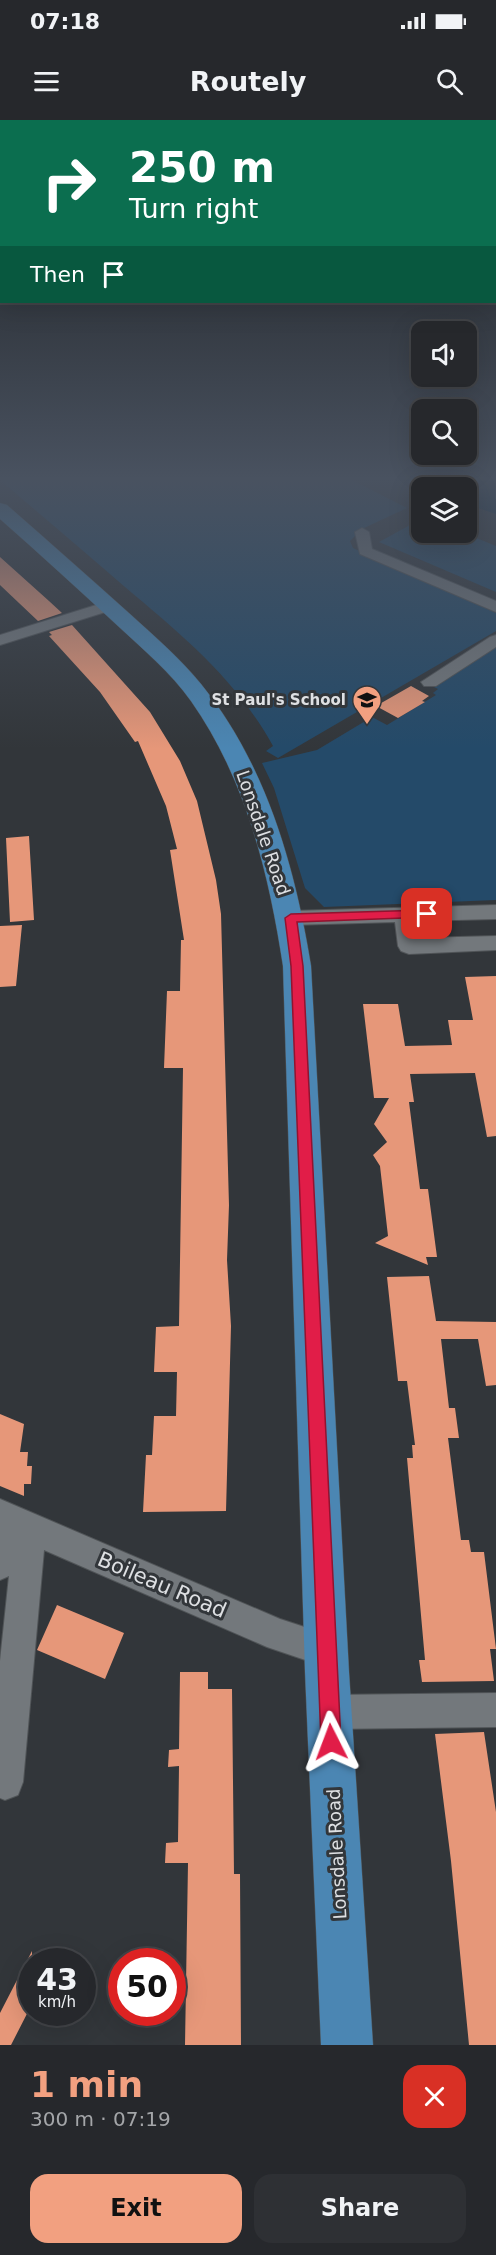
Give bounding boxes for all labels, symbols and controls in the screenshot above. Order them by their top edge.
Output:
text: 07:18 [30,9,100,34]
icon: menu [30,65,63,98]
icon: search [433,65,466,98]
text: Routely [190,66,306,97]
text: 250 m [129,143,275,192]
icon: right [30,144,108,222]
text: Turn right [129,193,258,224]
icon: arrive [97,258,130,291]
text: Then [30,262,85,287]
map controls [411,321,477,543]
button: sound [411,321,477,387]
button: search [411,399,477,465]
button: layers [411,477,477,543]
school or university icon: St Paul's School [351,684,383,726]
place label: St Paul's School [211,691,346,709]
street label: Lonsdale Road [232,768,295,898]
pin [401,888,452,939]
icon: arrive [410,897,443,930]
street label: Boileau Road [94,1547,230,1623]
position arrow [299,1710,363,1774]
street label: Lonsdale Road [323,1788,350,1920]
speed limit sign: 50 [108,1948,186,2026]
text: 43 [36,1962,78,1997]
text: km/h [38,1993,76,2011]
text: 1 min [30,2064,143,2105]
button: close [403,2065,466,2128]
text: 300 m · 07:19 [30,2107,171,2131]
button: Exit [30,2174,242,2243]
button: Share [254,2174,466,2243]

